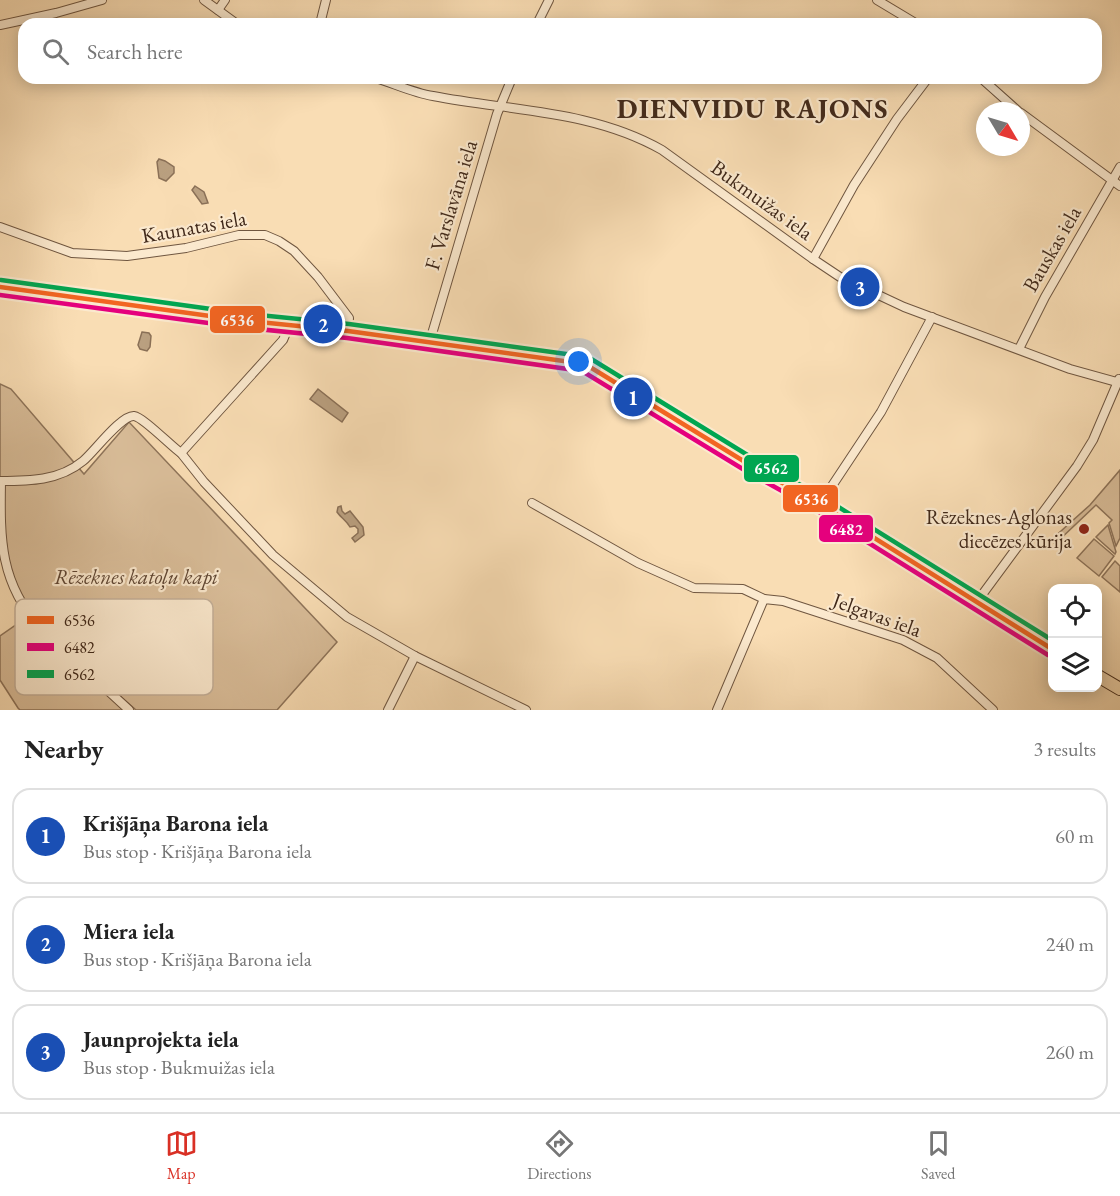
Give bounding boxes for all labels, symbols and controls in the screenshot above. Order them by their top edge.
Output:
search box [18,18,1102,84]
icon: search [39,35,72,68]
text: Search here [87,37,182,66]
district label: DIENVIDU RAJONS [617,91,889,126]
north arrow [976,102,1030,156]
street label: F. Varslavāna iela [418,136,483,273]
street label: Bukmuižas iela [706,153,819,246]
street label: Bauskas iela [1016,201,1087,296]
street label: Kaunatas iela [139,204,249,249]
pin: 3 [840,264,880,310]
pin: 2 [304,302,342,346]
line badge: 6536 [209,305,266,334]
text: 6536 [220,310,254,331]
your location [564,347,593,376]
pin: 1 [614,374,652,420]
line badge: 6562 [743,454,800,483]
text: 6562 [754,458,788,479]
line badge: 6536 [782,484,839,513]
text: 6536 [794,489,828,510]
place label: Rēzeknes-Aglonas diecēzes kūrija [926,503,1073,554]
line badge: 6482 [818,514,874,543]
text: 6482 [829,519,863,540]
marker: Rēzeknes-Aglonas diecēzes kūrija [1077,522,1091,536]
park label: Rēzeknes katoļu kapi [54,563,219,590]
map controls [1048,584,1102,692]
button: locate [1048,584,1102,638]
street label: Jelgavas iela [827,585,926,643]
legend [15,599,213,695]
text: 6536 [64,610,95,631]
text: 6482 [64,637,95,658]
button: layers [1048,638,1102,692]
text: 6562 [64,664,95,685]
text: Nearby [24,732,104,766]
text: 3 results [1033,736,1096,762]
text: Krišjāņa Barona iela [83,809,268,838]
text: 1 [40,823,51,849]
text: 60 m [1055,823,1094,849]
text: Bus stop · Krišjāņa Barona iela [83,838,312,864]
text: Miera iela [83,917,174,946]
text: 2 [40,931,51,957]
text: 240 m [1046,931,1094,957]
text: Bus stop · Krišjāņa Barona iela [83,946,312,972]
text: Jaunprojekta iela [83,1025,239,1054]
text: 3 [40,1039,51,1065]
text: 260 m [1046,1039,1094,1065]
text: Bus stop · Bukmuižas iela [83,1054,275,1080]
tab: Map [165,1127,198,1184]
tab: Directions [527,1127,592,1184]
tab: Saved [921,1127,955,1184]

